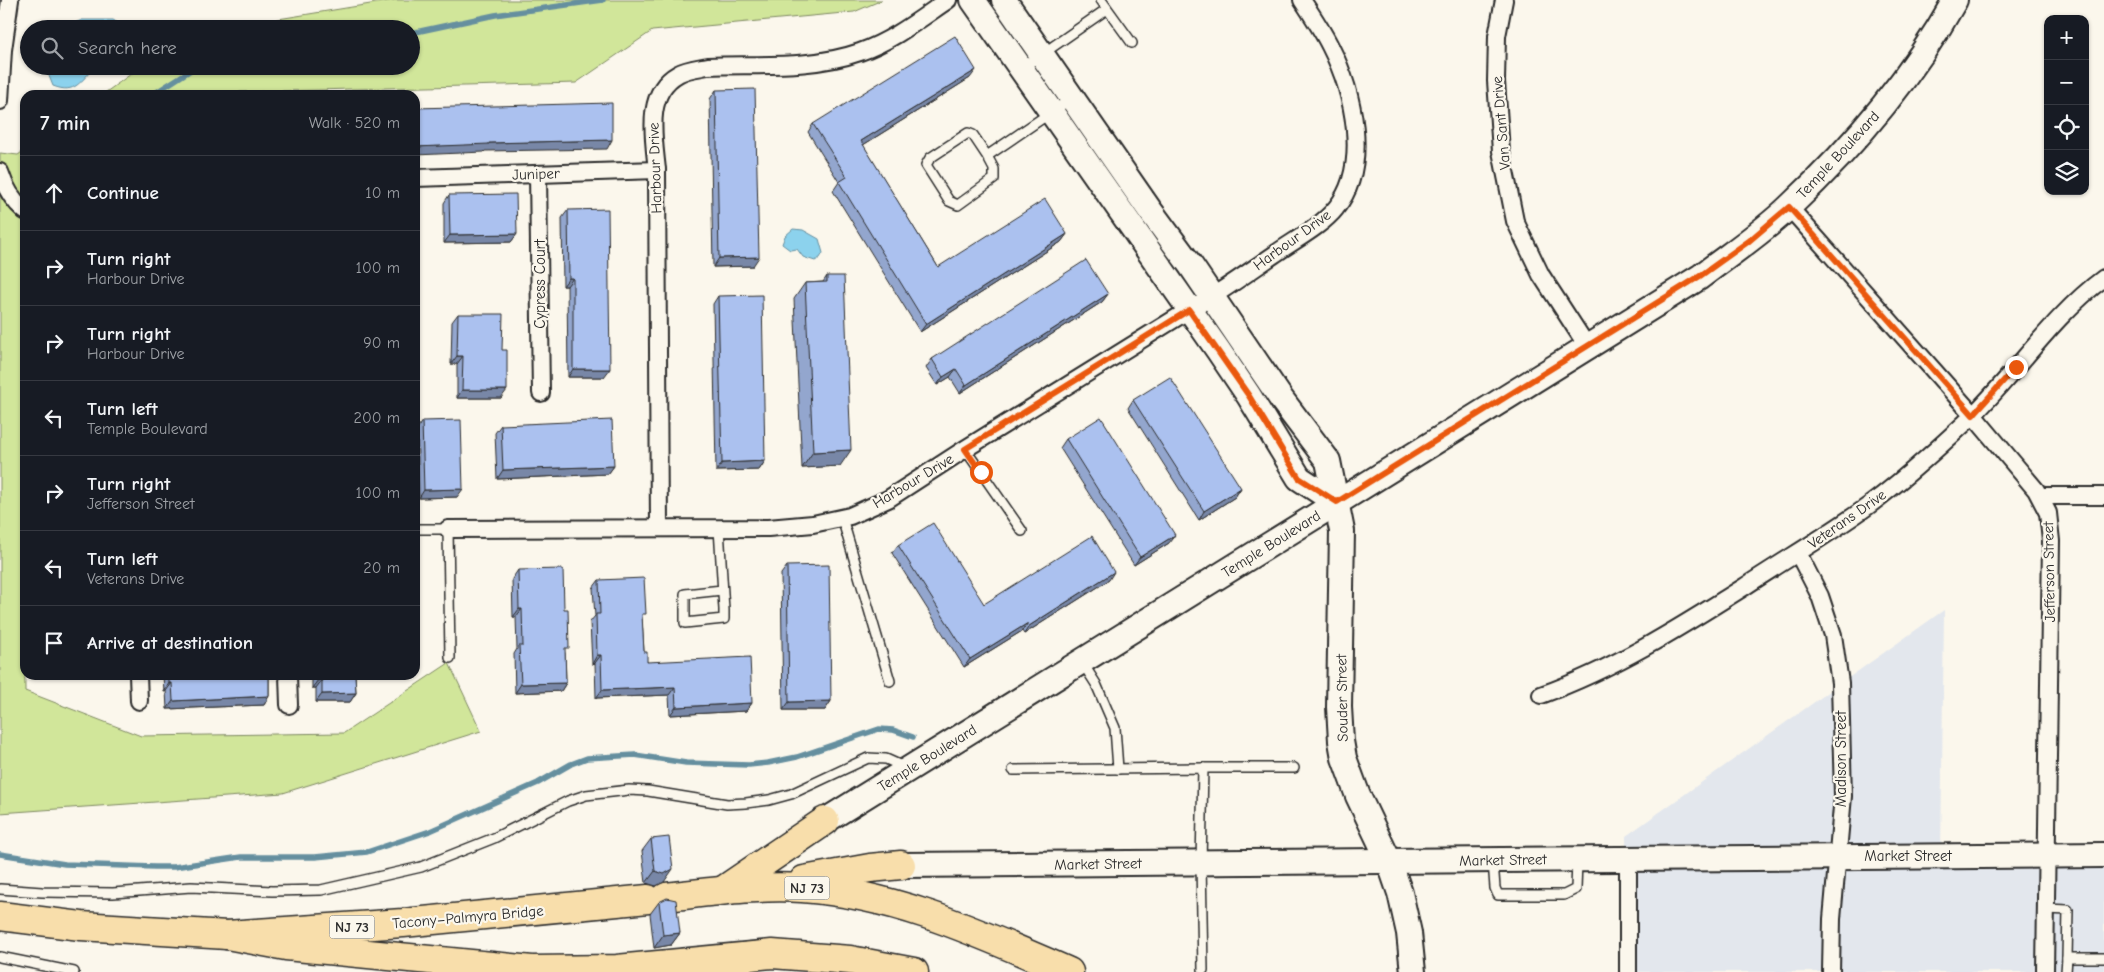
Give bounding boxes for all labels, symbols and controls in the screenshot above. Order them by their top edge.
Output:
map controls [2044,15,2089,195]
button: + [2044,15,2089,60]
search box [20,20,420,75]
icon: search [38,34,66,62]
text: Search here [78,37,177,59]
button: − [2044,60,2089,105]
street label: Van Sant Drive [1488,75,1514,171]
button: locate [2044,105,2089,150]
street label: Temple Boulevard [1793,107,1883,203]
text: 7 min [40,111,90,135]
text: Walk · 520 m [309,114,400,132]
street label: Harbour Drive [644,122,666,214]
button: layers [2044,150,2089,195]
street label: Juniper [512,164,560,184]
icon: ahead [40,179,68,207]
text: Continue [87,182,159,204]
text: 10 m [365,184,400,202]
street label: Harbour Drive [1250,206,1335,274]
street label: Cypress Court [531,238,549,329]
text: Turn right [87,248,171,270]
icon: right [40,254,68,282]
text: 100 m [356,259,400,277]
text: Harbour Drive [87,270,185,288]
text: Turn right [87,323,171,345]
icon: right [40,329,68,357]
text: 90 m [363,334,400,352]
text: Harbour Drive [87,345,185,363]
route end [2005,356,2028,379]
text: Turn left [87,398,158,420]
icon: left [40,404,68,432]
text: 200 m [354,409,400,427]
text: Temple Boulevard [87,420,208,438]
street label: Harbour Drive [869,449,957,512]
route start [970,461,993,484]
text: Turn right [87,473,171,495]
icon: right [40,479,68,507]
text: 100 m [356,484,400,502]
street label: Veterans Drive [1804,485,1890,553]
text: Jefferson Street [87,495,195,513]
street label: Temple Boulevard [1218,506,1324,582]
street label: Jefferson Street [2039,521,2059,623]
text: Turn left [87,548,158,570]
icon: left [40,554,68,582]
text: 20 m [363,559,400,577]
text: Veterans Drive [87,570,184,588]
icon: arrive [40,629,68,657]
text: Arrive at destination [87,632,253,654]
street label: Souder Street [1332,653,1352,742]
street label: Madison Street [1832,710,1850,807]
street label: Temple Boulevard [874,720,980,796]
street label: Market Street [1864,847,1952,865]
street label: Market Street [1459,850,1548,870]
street label: Market Street [1054,854,1143,874]
road number: NJ 73 [784,876,830,900]
street label: Tacony–Palmyra Bridge [392,901,545,933]
road number: NJ 73 [330,916,374,939]

